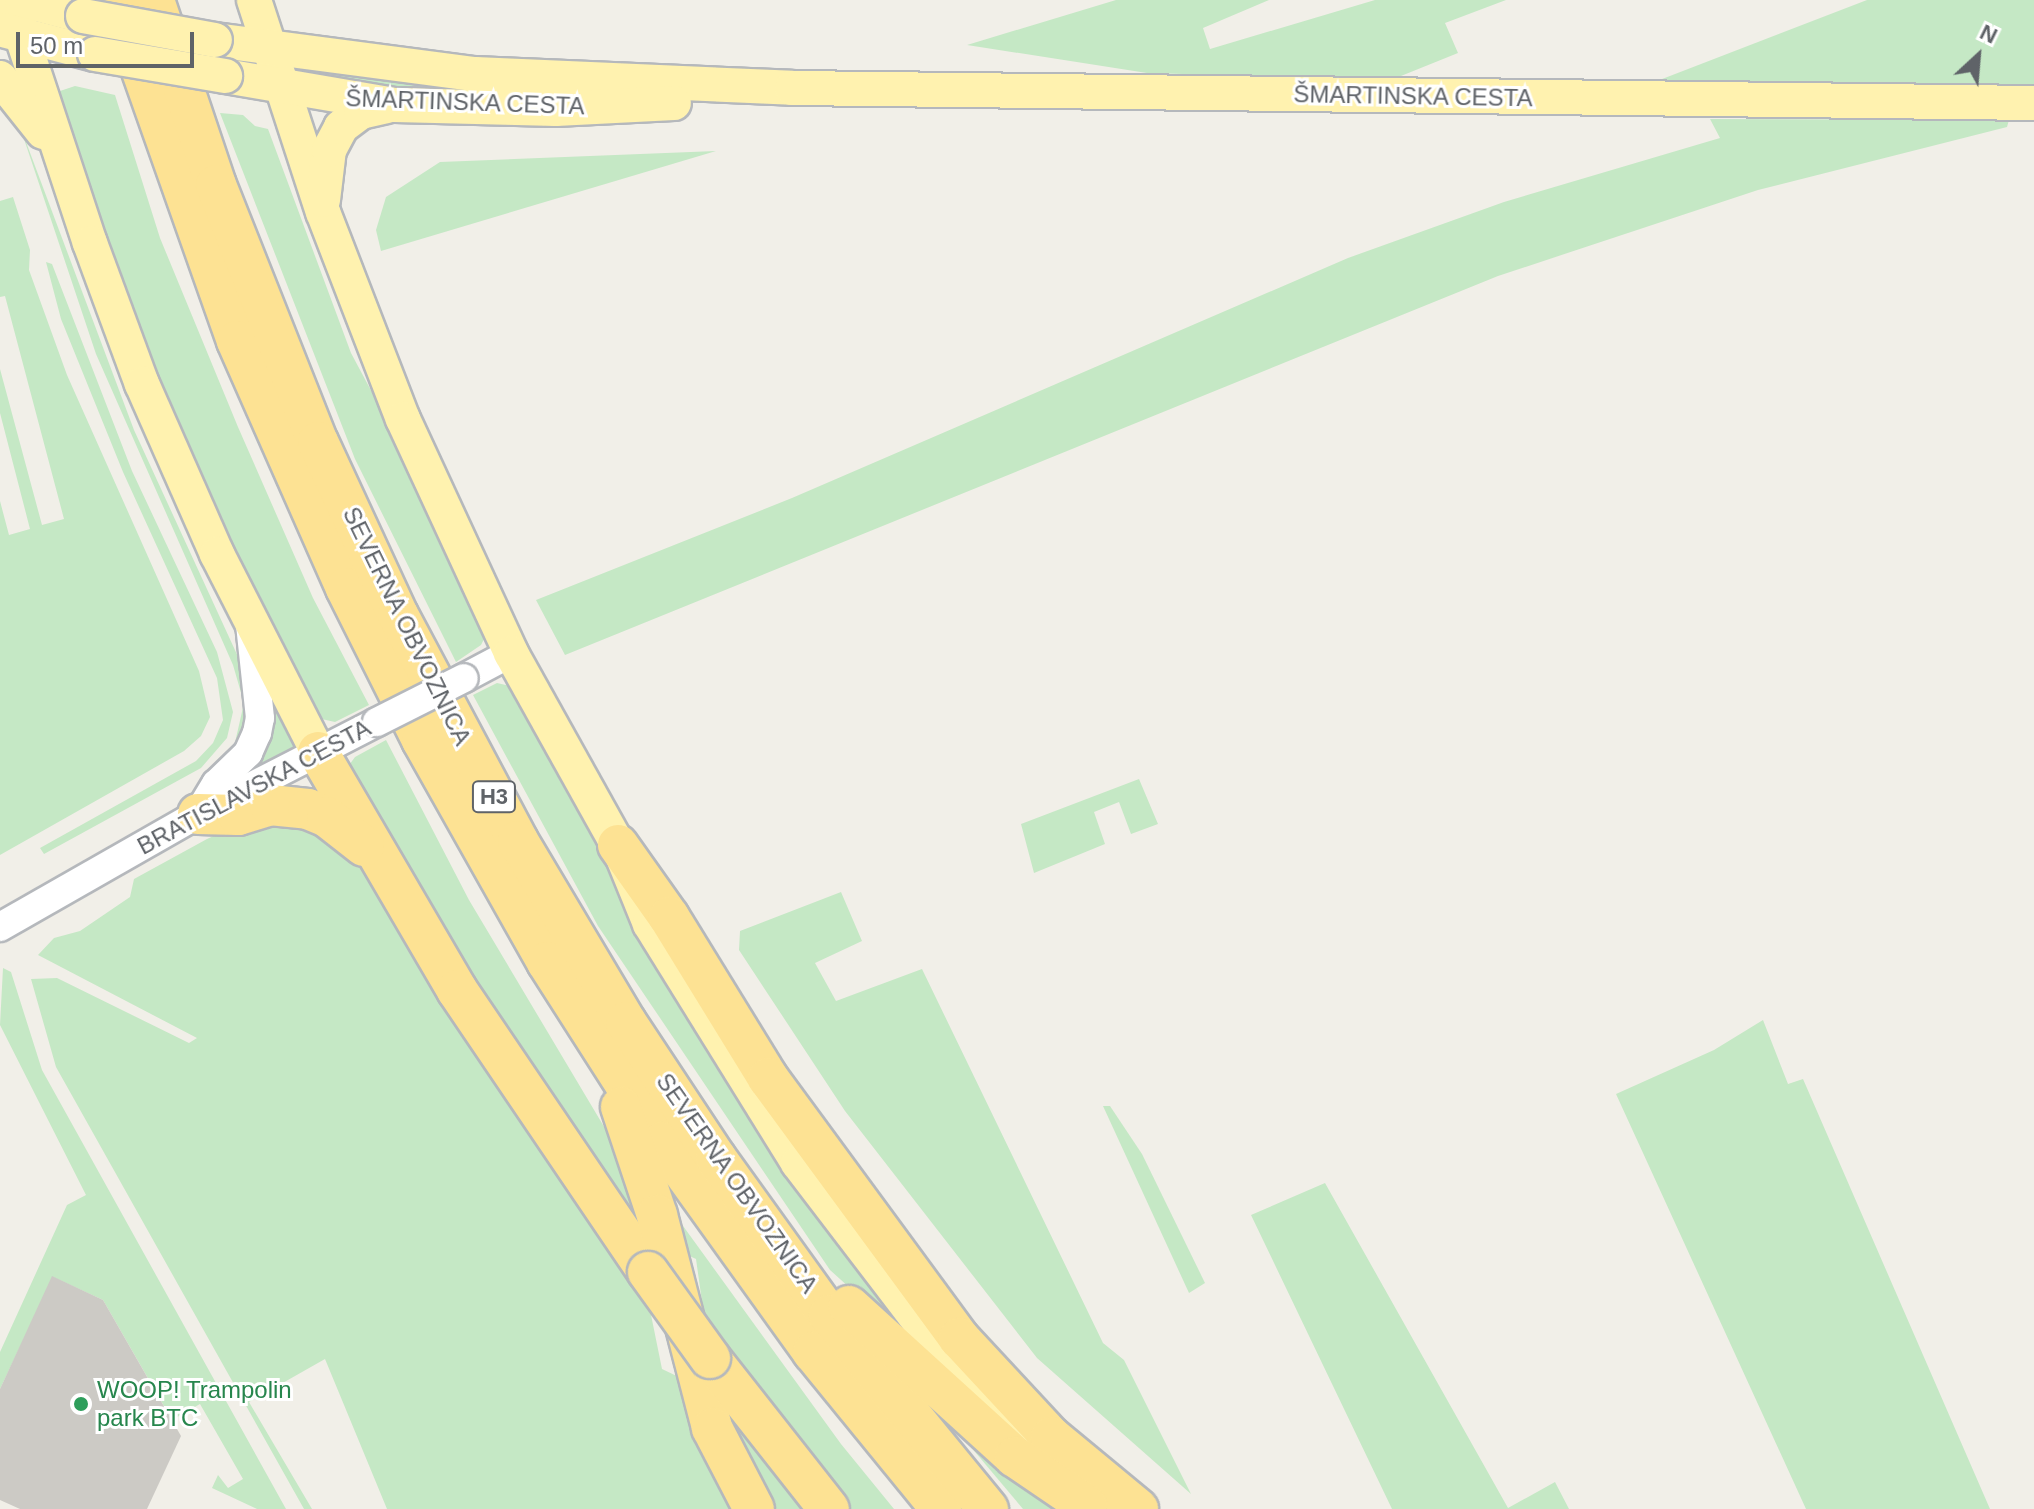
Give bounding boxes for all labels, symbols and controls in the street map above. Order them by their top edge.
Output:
scale bar [20,16,198,66]
north arrow [1938,16,2018,96]
text: N [1976,19,2001,49]
text: 50 m [30,32,83,59]
street label: ŠMARTINSKA CESTA [1293,80,1533,112]
street label: ŠMARTINSKA CESTA [344,83,586,121]
street label: SEVERNA OBVOZNICA [336,502,478,750]
street label: BRATISLAVSKA CESTA [132,713,376,861]
road number: H3 [470,779,518,815]
street label: SEVERNA OBVOZNICA [650,1067,824,1299]
place label: WOOP! Trampolin park BTC [97,1376,292,1432]
marker: WOOP! Trampolin park BTC [72,1395,90,1413]

